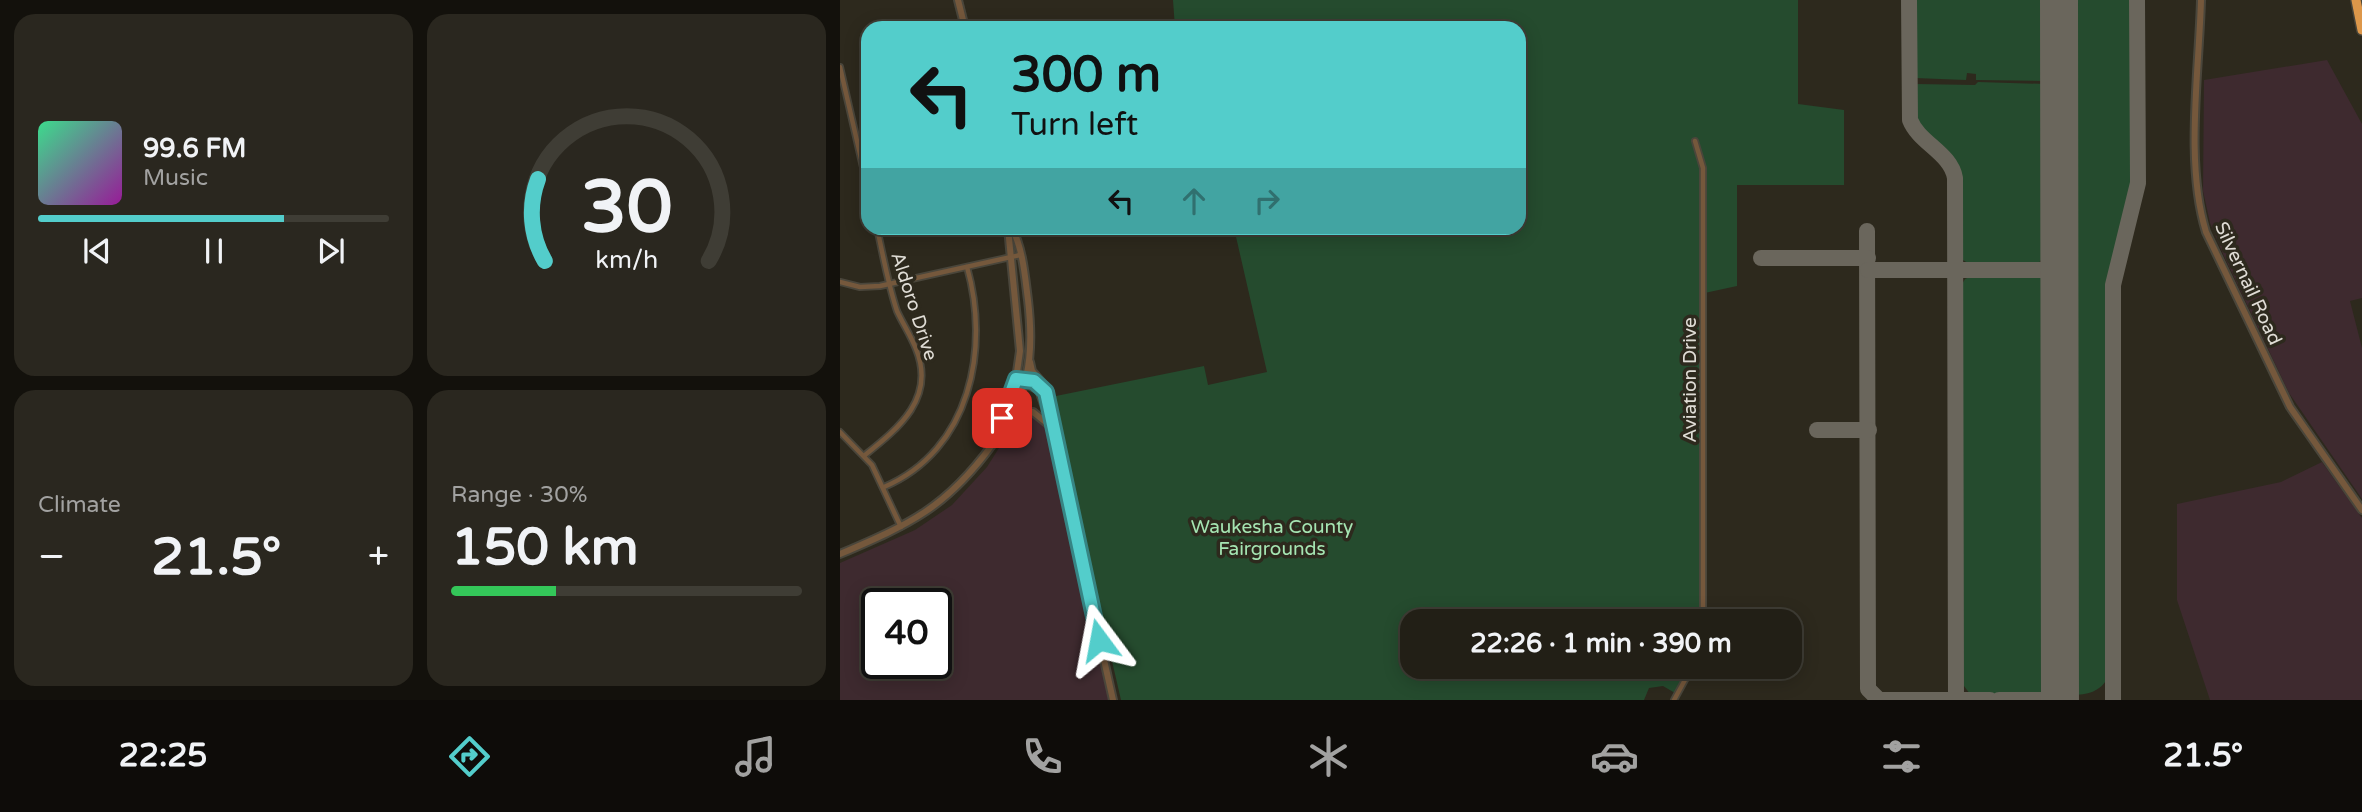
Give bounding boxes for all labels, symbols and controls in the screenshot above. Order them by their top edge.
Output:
text: 300 m [1011,46,1161,105]
icon: left [896,49,987,140]
text: Turn left [1011,106,1138,144]
text: 99.6 FM [143,133,246,164]
text: Music [143,164,208,192]
text: 30 [581,165,672,253]
icon: left [1102,182,1140,220]
icon: ahead [1175,182,1213,220]
icon: right [1248,182,1286,220]
street label: Silvernail Road [2210,218,2286,349]
icon: previous [78,232,116,270]
icon: pause [195,232,233,270]
icon: next [312,232,350,270]
text: km/h [595,245,658,275]
street label: Aldoro Drive [886,249,942,363]
street label: Aviation Drive [1679,317,1701,443]
pin [972,388,1032,448]
icon: arrive [983,399,1021,437]
text: Range · 30% [451,481,587,509]
text: Climate [38,491,121,519]
text: 150 km [451,516,639,579]
park label: Waukesha County Fairgrounds [1191,516,1353,560]
text: 21.5° [151,526,281,589]
text: − [38,534,65,580]
text: + [368,534,389,580]
speed limit sign: 40 [861,588,952,679]
position arrow [1062,603,1136,677]
text: 22:26 · 1 min · 390 m [1470,628,1732,659]
icon: directions [445,732,494,781]
icon: music [731,732,780,781]
icon: phone [1018,732,1067,781]
icon: climate [1304,732,1353,781]
icon: car [1590,732,1639,781]
icon: filters [1877,732,1926,781]
text: 22:25 [119,737,207,775]
text: 21.5° [2163,737,2243,775]

